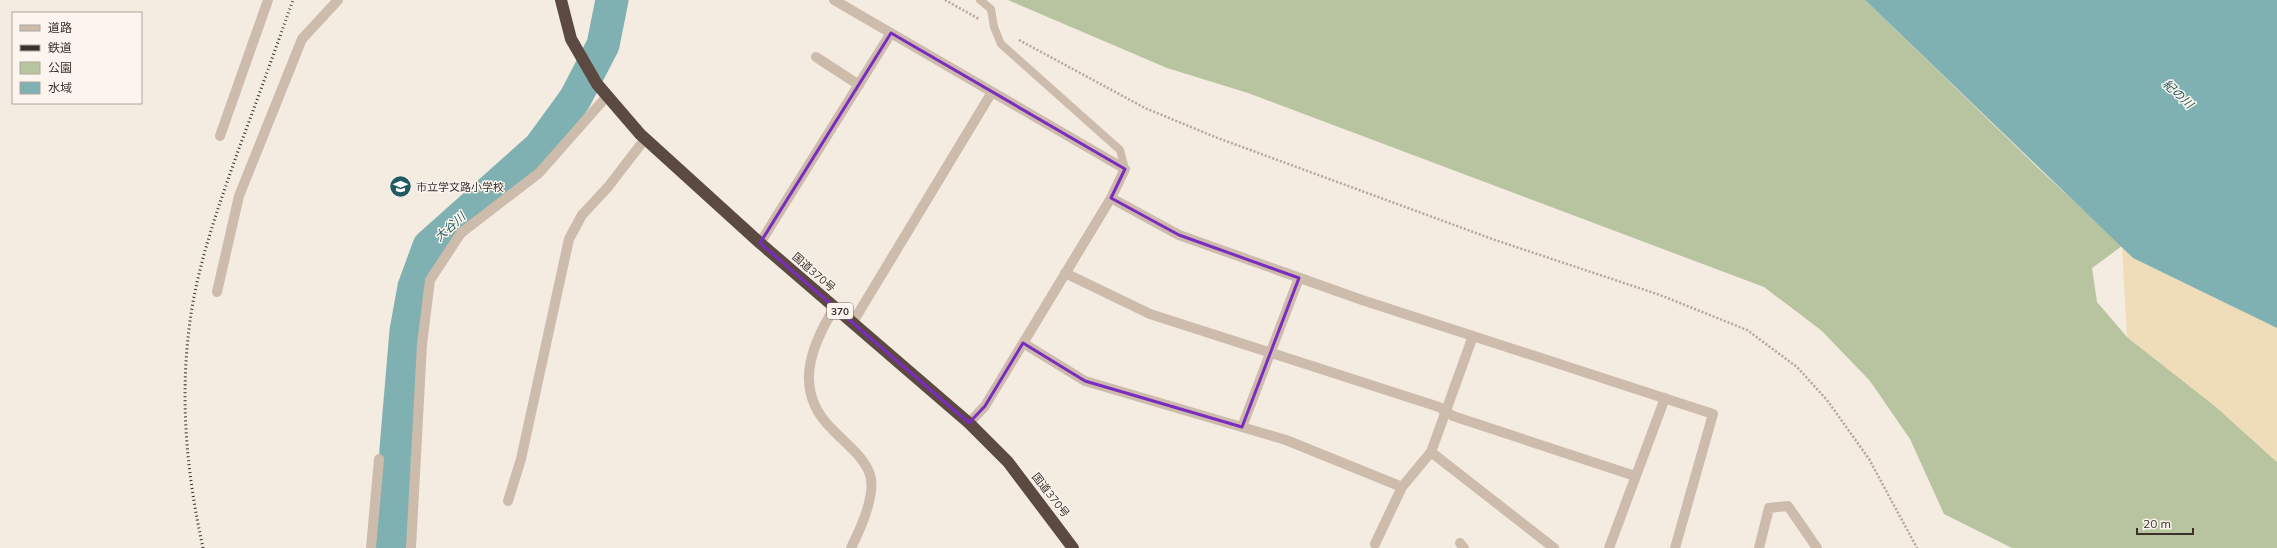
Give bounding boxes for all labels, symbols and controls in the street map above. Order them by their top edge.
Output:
legend [12,12,142,104]
text: 道路 [48,20,72,35]
text: 鉄道 [48,40,72,55]
text: 公園 [48,60,72,75]
water label: 紀の川 [2160,76,2198,113]
text: 水域 [48,80,72,95]
school or university icon: 市立学文路小学校 [387,174,413,200]
place label: 市立学文路小学校 [416,180,504,194]
water label: 大谷川 [431,208,470,244]
street label: 国道370号 [789,249,839,295]
road number: 370 [827,303,853,319]
street label: 国道370号 [1029,470,1073,520]
scale bar [2137,510,2193,536]
text: 20 m [2143,516,2171,531]

